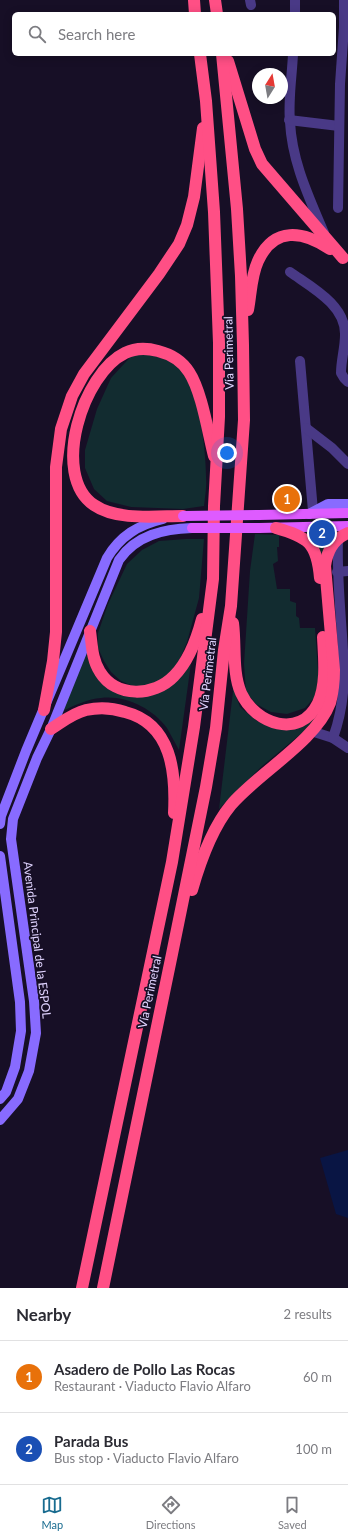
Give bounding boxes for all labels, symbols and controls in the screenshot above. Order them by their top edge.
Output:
search box [12,12,336,56]
icon: search [26,23,48,45]
text: Search here [58,25,135,43]
north arrow [252,68,288,104]
street label: Vía Perimetral [220,316,237,390]
your location [217,443,237,463]
pin: 1 [274,484,300,514]
pin: 2 [309,518,335,548]
street label: Vía Perimetral [196,636,219,711]
street label: Avenida Principal de la ESPOL [20,861,55,1019]
street label: Vía Perimetral [135,954,165,1030]
text: Nearby [16,1304,71,1325]
text: 2 results [284,1306,332,1322]
text: Asadero de Pollo Las Rocas [54,1360,235,1378]
text: 1 [25,1369,33,1385]
text: 60 m [303,1369,332,1385]
text: Restaurant · Viaducto Flavio Alfaro [54,1378,251,1394]
text: Parada Bus [54,1432,128,1450]
text: 2 [25,1441,33,1457]
text: 100 m [295,1441,332,1457]
text: Bus stop · Viaducto Flavio Alfaro [54,1450,239,1466]
tab: Map [41,1494,63,1531]
tab: Directions [146,1494,195,1531]
tab: Saved [278,1494,307,1531]

